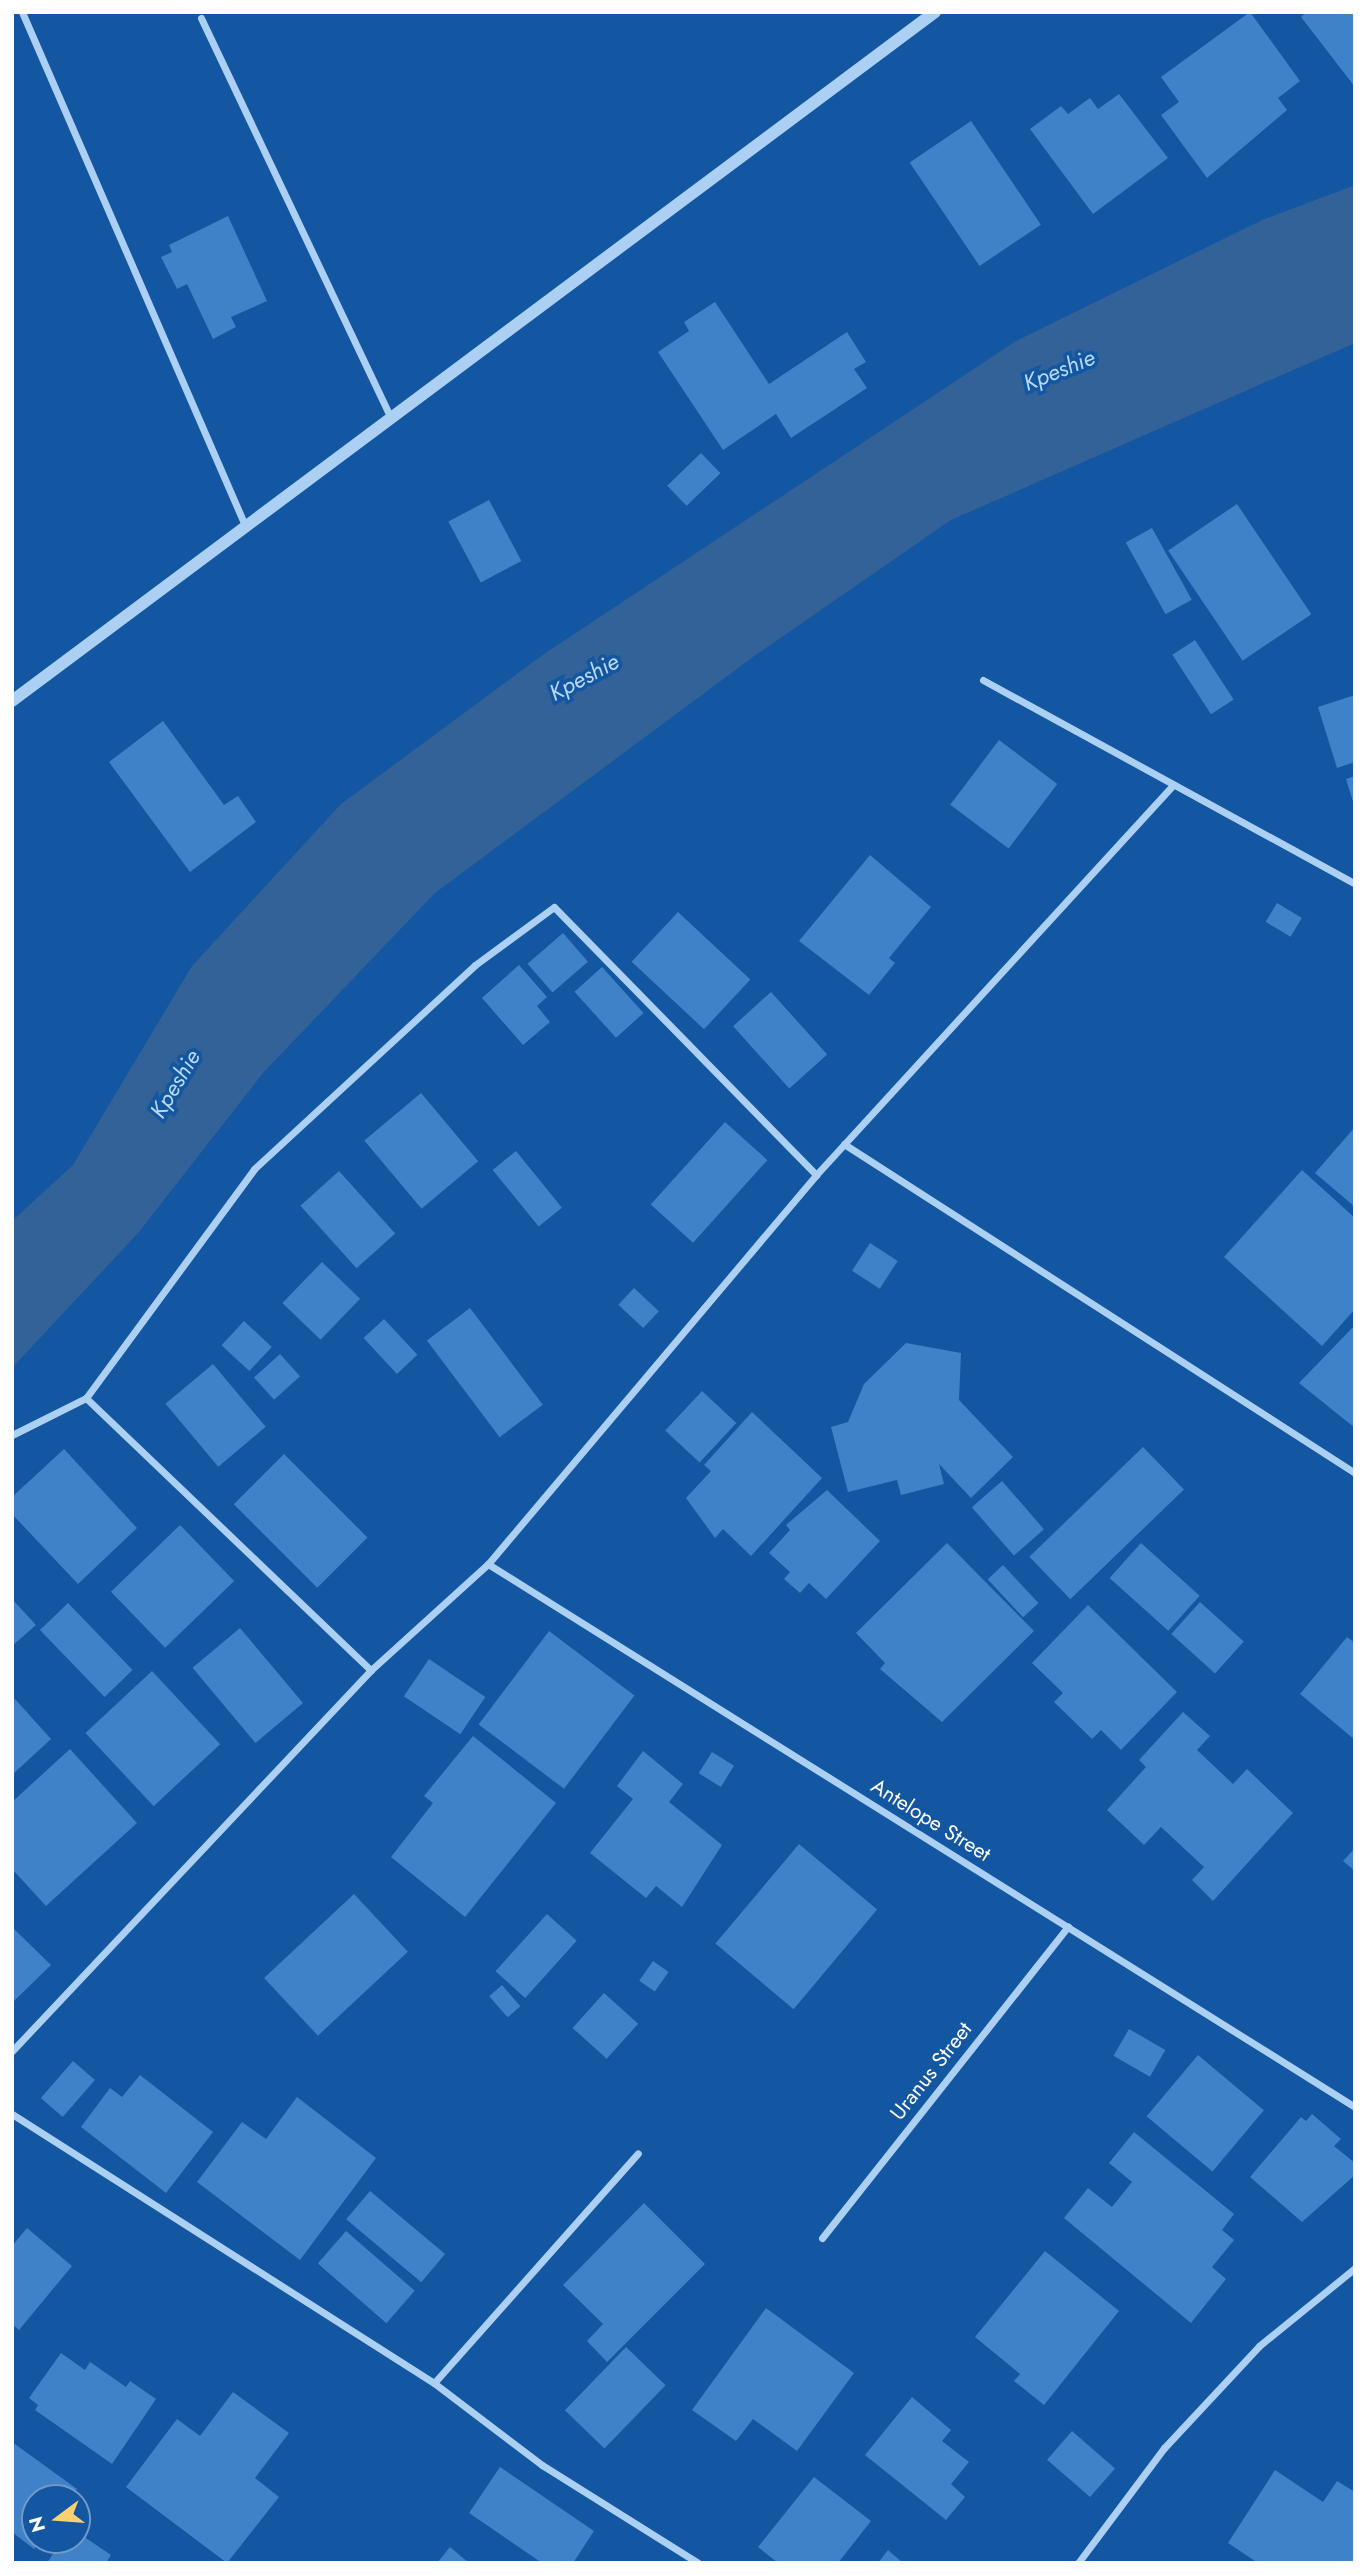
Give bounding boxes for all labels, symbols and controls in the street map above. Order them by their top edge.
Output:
water label: Kpeshie [1019,343,1099,397]
water label: Kpeshie [544,647,624,707]
water label: Kpeshie [144,1045,206,1123]
street label: Antelope Street [867,1773,995,1867]
street label: Uranus Street [885,2017,977,2125]
north arrow [21,2484,91,2554]
text: N [22,2513,52,2535]

